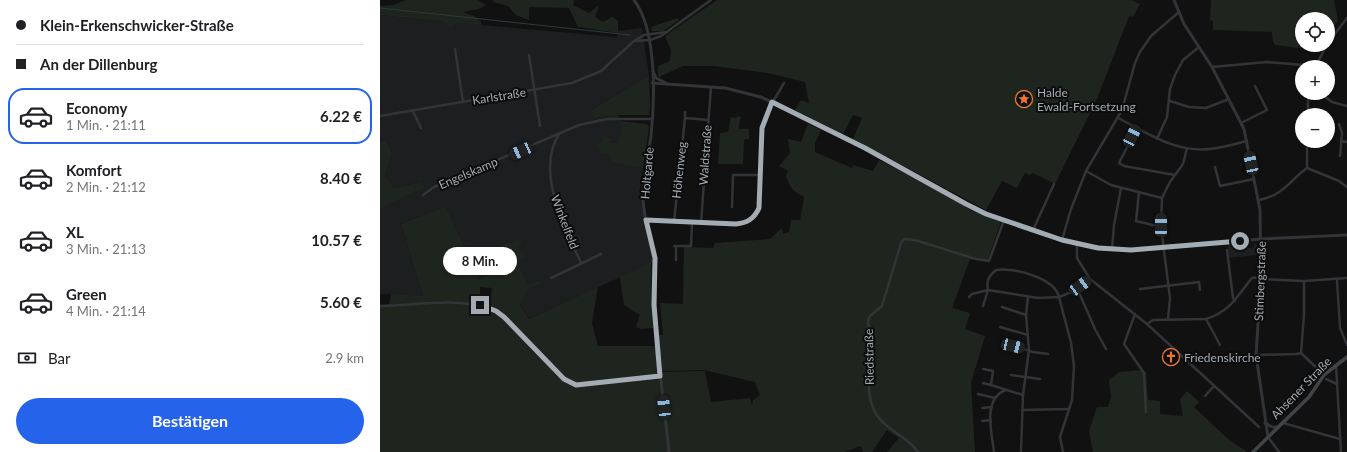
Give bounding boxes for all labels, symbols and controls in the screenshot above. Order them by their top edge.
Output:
map controls [1295,12,1335,148]
button: locate [1295,12,1335,52]
text: Klein-Erkenschwicker-Straße [40,16,234,34]
text: An der Dillenburg [40,55,157,73]
button: + [1295,60,1335,100]
street label: Karlstraße [471,84,527,108]
place label: Halde Ewald-Fortsetzung [1037,85,1136,114]
place icon: Halde Ewald-Fortsetzung [1014,89,1034,109]
icon: car [18,98,54,134]
text: Economy [66,99,127,117]
text: 6.22 € [320,107,362,125]
button: − [1295,108,1335,148]
text: 1 Min. · 21:11 [66,117,146,133]
car [1121,123,1143,149]
street label: Waldstraße [695,124,715,186]
car [508,141,534,161]
street label: Höhenweg [669,141,689,199]
street label: Holtgarde [637,146,657,200]
car [1243,150,1259,176]
street label: Engelskamp [436,154,500,192]
icon: car [18,160,54,196]
text: Komfort [66,161,122,179]
text: 8.40 € [320,169,362,187]
text: 2 Min. · 21:12 [66,179,146,195]
street label: Winkelfeld [548,193,582,251]
car [1155,213,1167,237]
icon: car [18,222,54,258]
text: XL [66,223,84,241]
text: 10.57 € [311,231,362,249]
route start [1231,232,1249,250]
text: 3 Min. · 21:13 [66,241,146,257]
street label: Stimbergstraße [1251,241,1269,321]
callout: 8 Min. [443,247,517,275]
text: 8 Min. [462,253,498,269]
car [1067,274,1093,298]
icon: car [18,284,54,320]
text: Green [66,285,107,303]
text: 5.60 € [320,293,362,311]
route end [471,296,489,314]
text: 4 Min. · 21:14 [66,303,146,319]
street label: Riedstraße [861,329,877,385]
car [1000,337,1026,355]
icon: cash [16,347,38,369]
church icon: Friedenskirche [1161,347,1181,367]
text: Bar [48,349,71,367]
text: 2.9 km [325,350,364,366]
place label: Friedenskirche [1184,350,1261,365]
street label: Ahsener Straße [1268,354,1334,422]
car [657,394,671,420]
button: Bestätigen [16,398,364,444]

